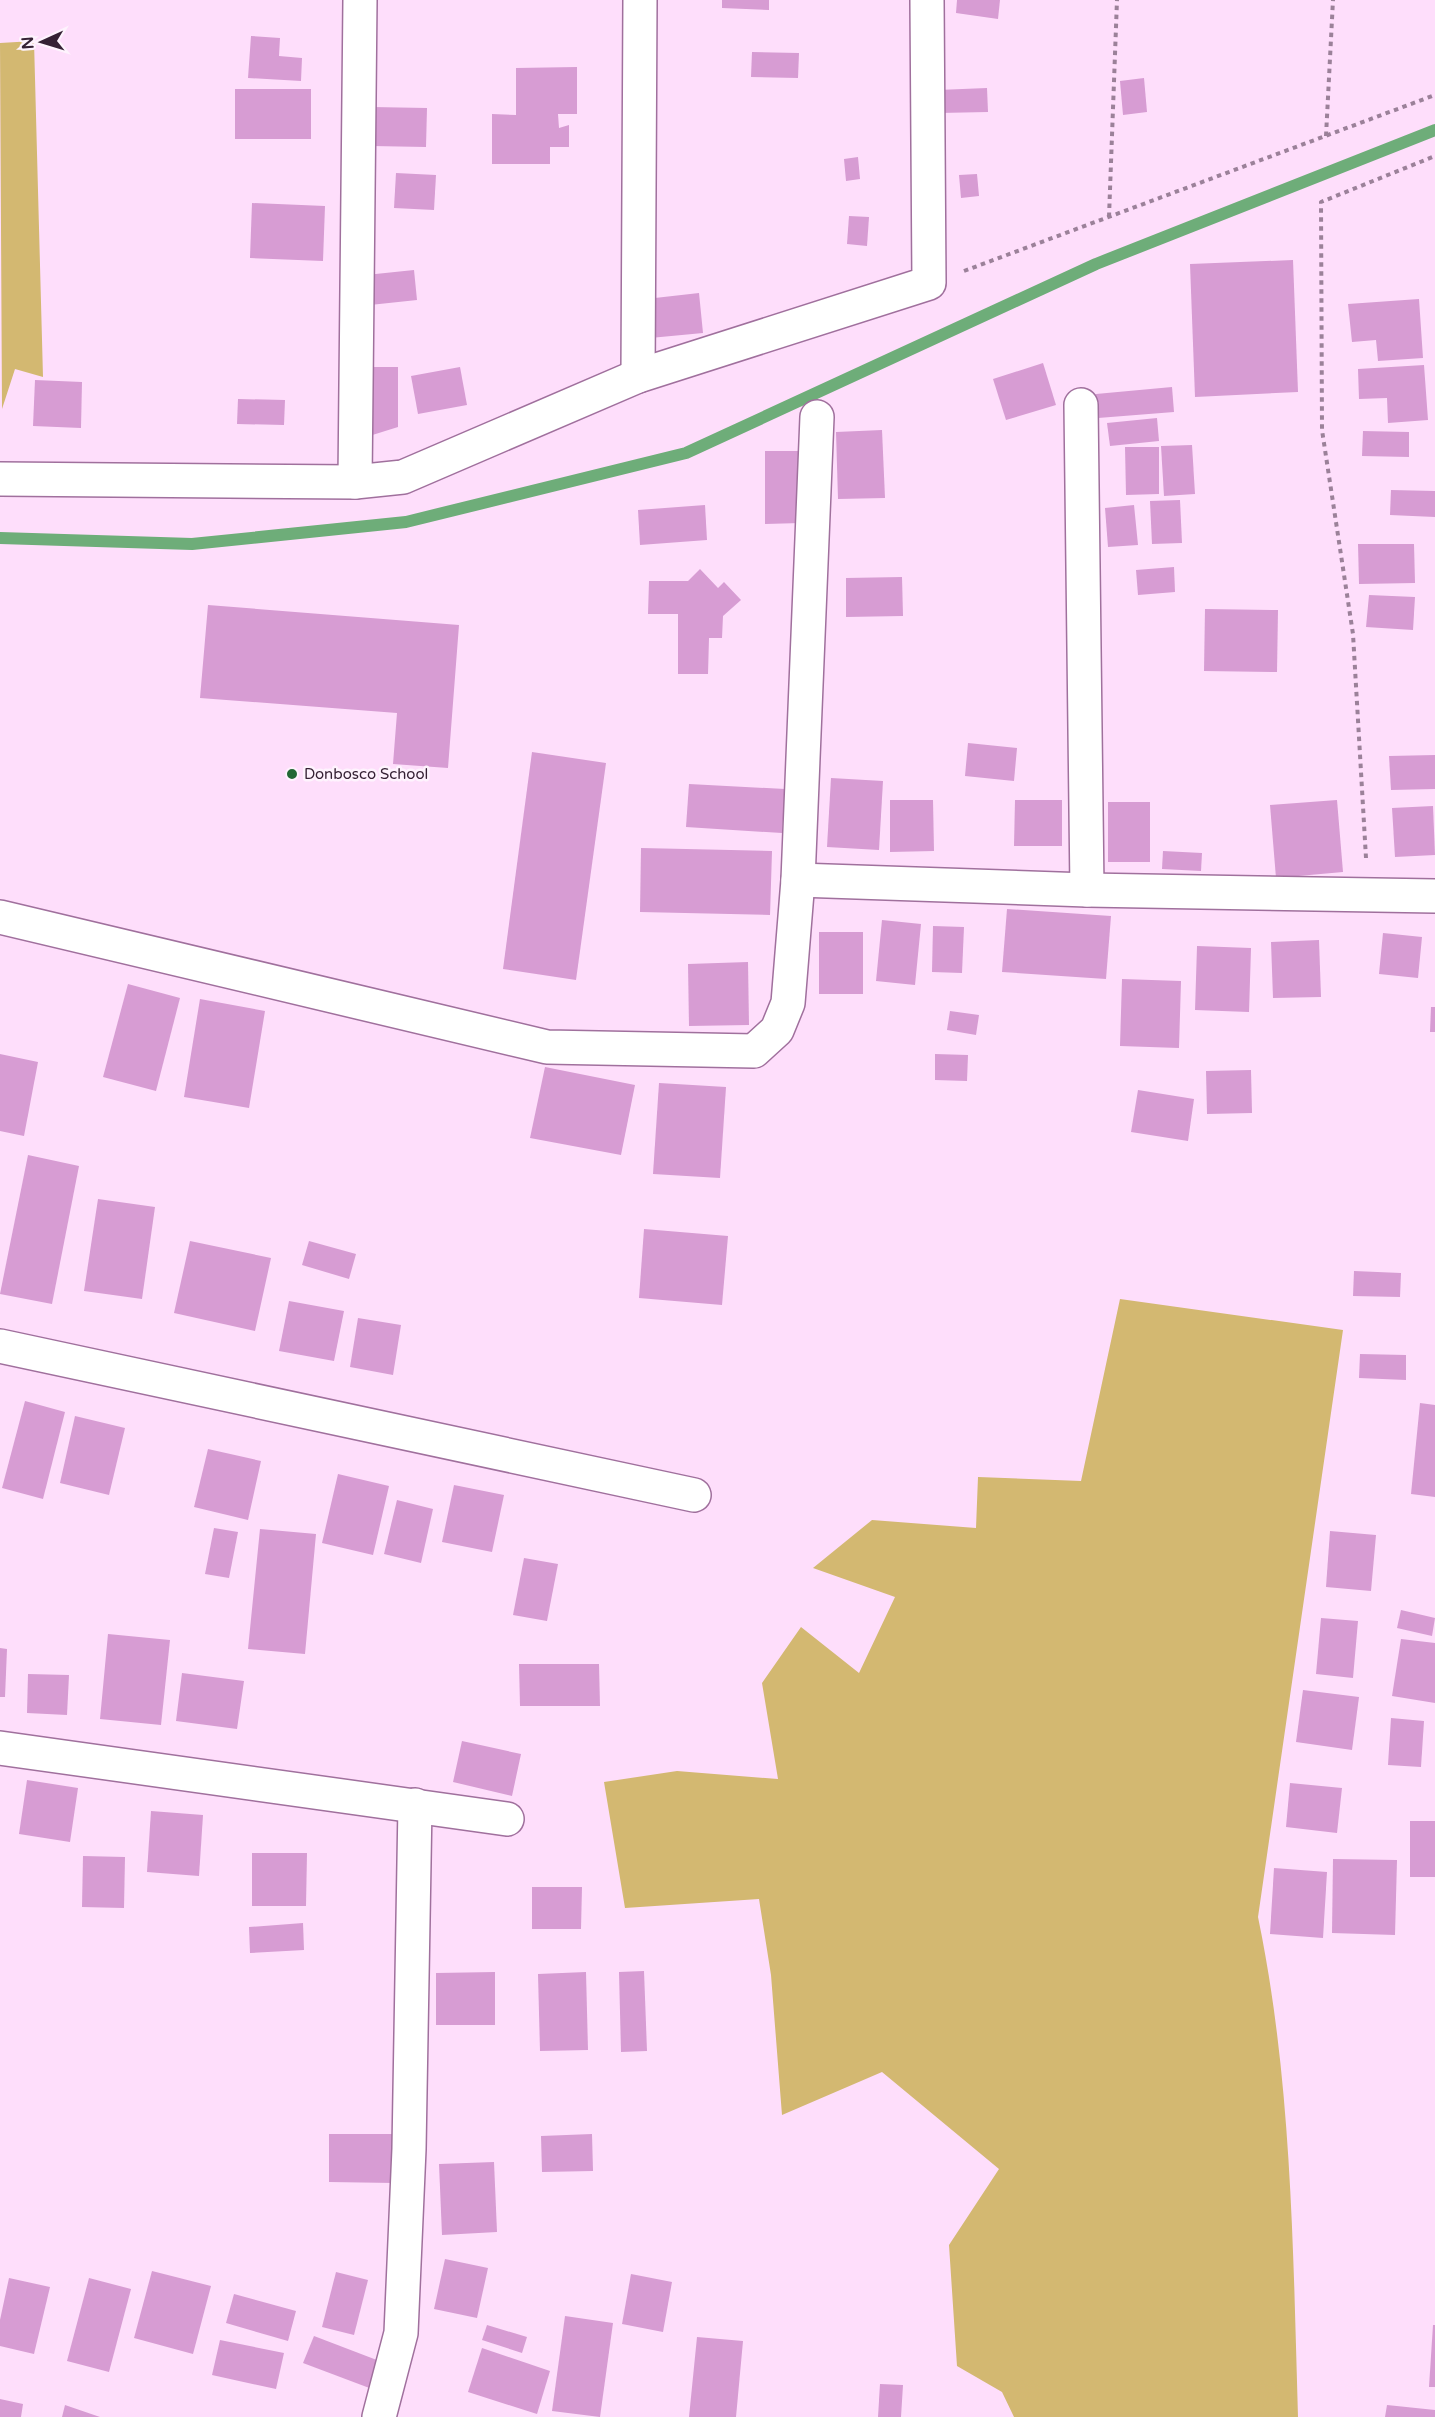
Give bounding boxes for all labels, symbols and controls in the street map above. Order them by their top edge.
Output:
north arrow [12,12,72,72]
text: N [18,36,38,50]
place label: Donbosco School [304,765,428,783]
marker: Donbosco School [285,767,299,781]

